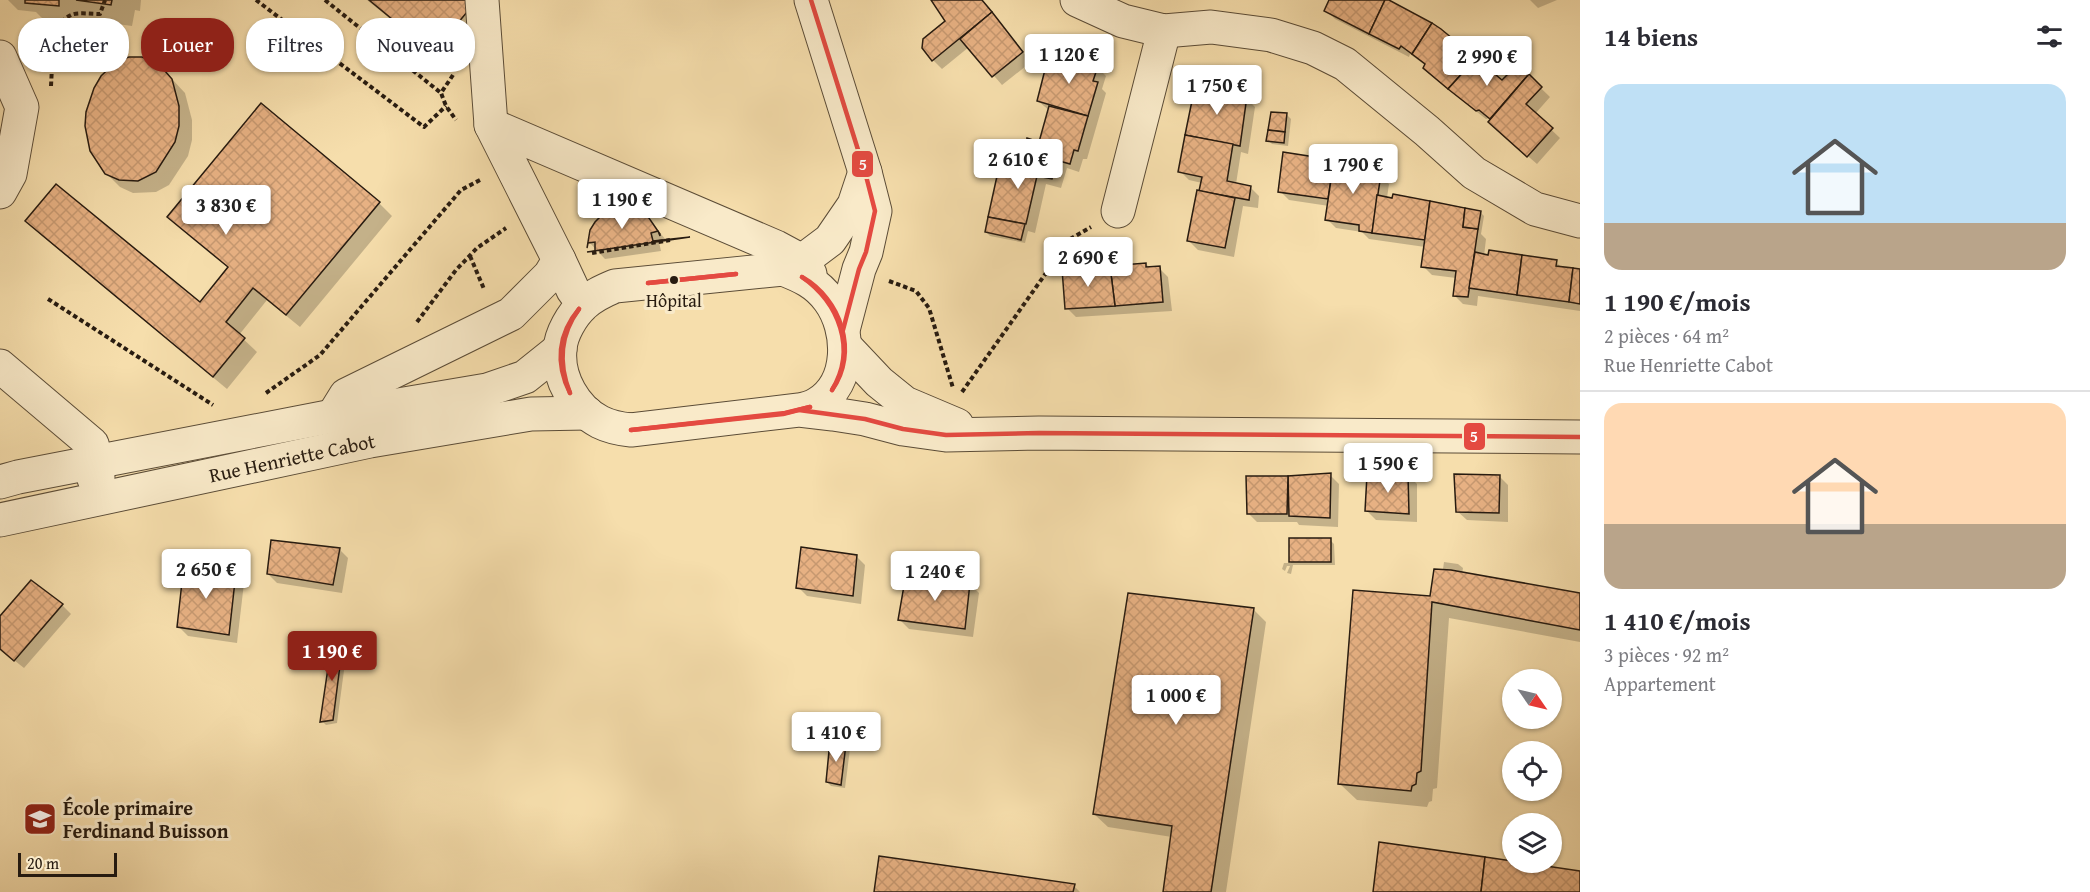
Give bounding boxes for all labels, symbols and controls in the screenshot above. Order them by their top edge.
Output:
text: 14 biens [1604,17,1698,56]
chip: Acheter [18,18,129,72]
chip: Louer [141,18,234,72]
chip: Filtres [246,18,344,72]
chip: Nouveau [356,18,475,72]
icon: filters [2033,20,2066,53]
pin: 1 120 € [1014,34,1124,85]
pin: 2 990 € [1432,36,1542,87]
text: 1 120 € [1039,39,1099,68]
text: 2 990 € [1457,41,1517,70]
pin: 1 750 € [1162,65,1272,116]
text: 1 750 € [1187,70,1247,99]
icon: home [1781,123,1889,231]
pin: 2 610 € [963,139,1073,190]
text: 2 610 € [988,144,1048,173]
pin: 1 790 € [1298,144,1408,195]
text: 1 790 € [1323,149,1383,178]
line badge: 5 [851,150,874,178]
text: 5 [859,152,867,176]
pin: 1 190 € [567,179,677,230]
text: 1 190 € [592,184,652,213]
pin: 3 830 € [171,185,281,236]
text: 3 830 € [196,190,256,219]
pin: 2 690 € [1033,237,1143,288]
text: 2 690 € [1058,242,1118,271]
marker: Hôpital [668,274,680,286]
text: 1 190 €/mois [1604,282,1751,321]
place label: Hôpital [646,287,702,314]
text: 2 pièces · 64 m² [1604,321,1729,350]
text: Rue Henriette Cabot [1604,350,1773,379]
line badge: 5 [1463,422,1486,451]
text: 5 [1470,424,1478,448]
street label: Rue Henriette Cabot [206,426,378,489]
icon: home [1781,442,1889,550]
pin: 1 590 € [1333,443,1443,494]
text: 1 590 € [1358,448,1418,477]
pin: 2 650 € [151,549,261,600]
pin: 1 240 € [880,551,990,602]
text: 2 650 € [176,554,236,583]
text: 1 240 € [905,556,965,585]
text: 1 410 €/mois [1604,601,1751,640]
pin: 1 190 € [277,631,387,682]
text: 1 190 € [302,636,362,665]
text: 3 pièces · 92 m² [1604,640,1729,669]
north arrow [1502,669,1562,729]
map controls [1502,669,1562,873]
text: Appartement [1604,669,1716,698]
pin: 1 000 € [1121,675,1231,726]
text: 1 000 € [1146,680,1206,709]
pin: 1 410 € [781,712,891,763]
text: 1 410 € [806,717,866,746]
button: locate [1502,741,1562,801]
place label: École primaire Ferdinand Buisson [63,793,229,845]
school or university icon: École primaire Ferdinand Buisson [22,801,58,837]
button: layers [1502,813,1562,873]
scale bar [18,850,117,878]
text: 20 m [27,851,59,875]

